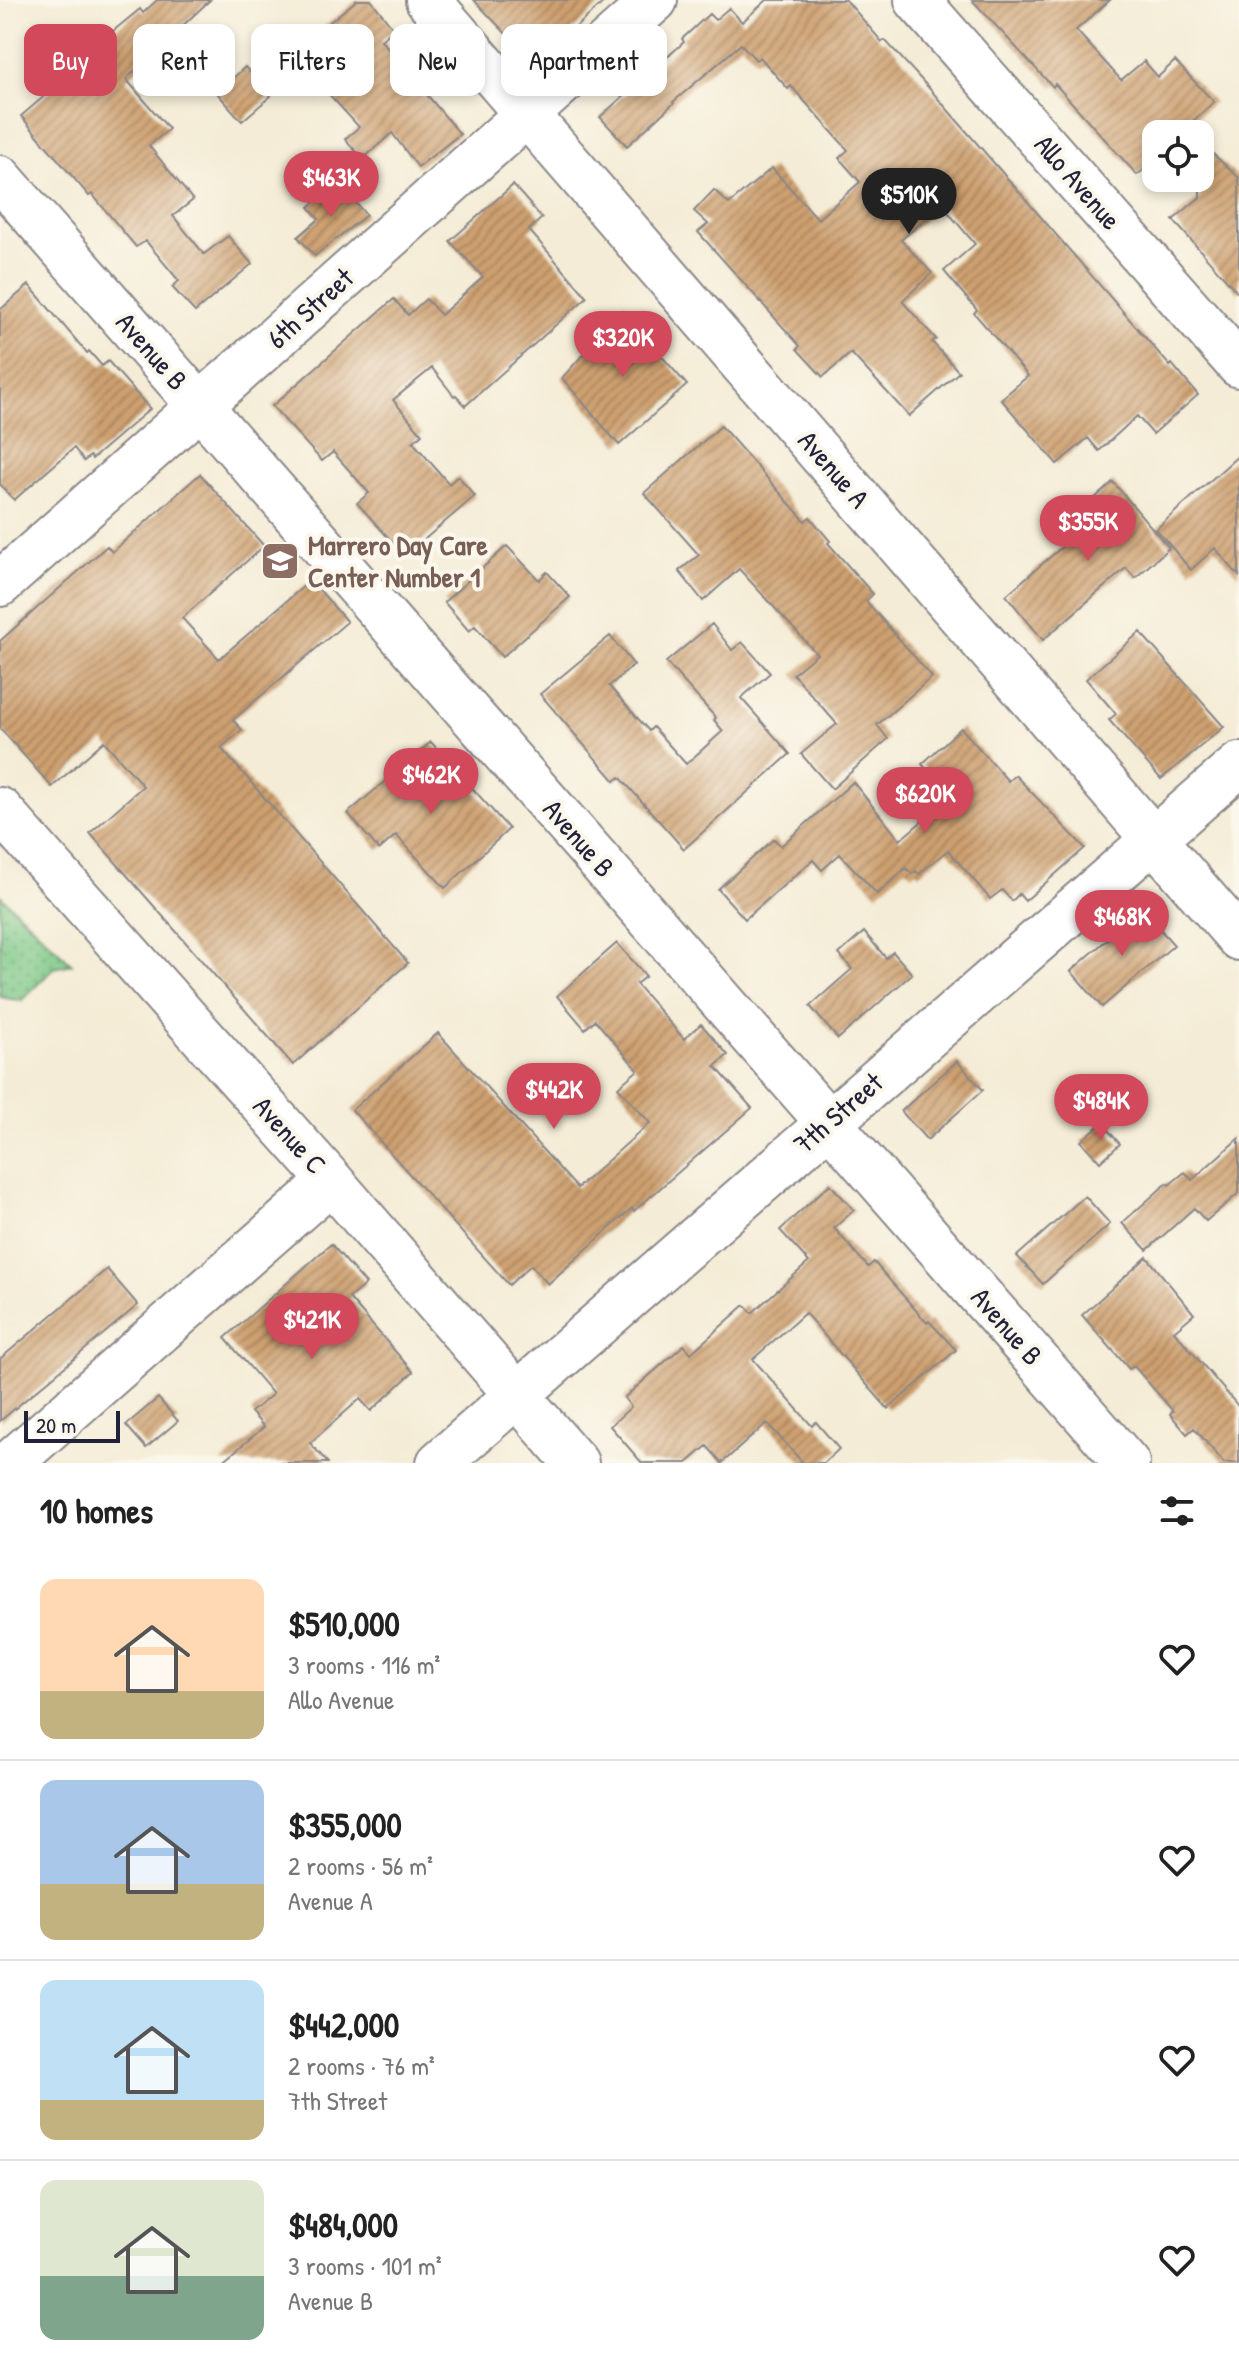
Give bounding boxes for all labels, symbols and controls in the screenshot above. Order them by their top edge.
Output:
chip: Buy [24,24,117,96]
chip: Rent [133,24,235,96]
chip: Filters [251,24,374,96]
chip: New [390,24,485,96]
chip: Apartment [501,24,667,96]
map controls [1142,120,1214,192]
button: locate [1142,120,1214,192]
street label: Allo Avenue [1026,126,1130,238]
pin: $463K [275,151,387,219]
text: $463K [302,159,360,194]
pin: $510K [853,168,965,236]
text: $510K [880,176,938,211]
street label: 6th Street [259,259,362,357]
street label: Avenue B [108,304,196,398]
pin: $320K [567,311,679,379]
text: $320K [592,319,654,354]
street label: Avenue A [790,422,878,516]
pin: $355K [1032,495,1144,563]
text: $355K [1058,503,1118,538]
place label: Marrero Day Care Center Number 1 [308,526,489,596]
school or university icon: Marrero Day Care Center Number 1 [259,540,301,582]
pin: $462K [375,748,487,816]
text: $462K [401,756,461,791]
pin: $620K [869,767,981,835]
text: $620K [895,775,955,810]
street label: Avenue B [535,791,623,885]
pin: $468K [1066,890,1178,958]
text: $468K [1093,898,1151,933]
pin: $442K [498,1063,610,1131]
street label: 7th Street [785,1063,891,1162]
text: $442K [525,1071,583,1106]
pin: $484K [1045,1074,1157,1142]
text: $484K [1072,1082,1130,1117]
street label: Avenue C [245,1088,335,1182]
street label: Avenue B [963,1279,1051,1373]
pin: $421K [256,1293,368,1361]
text: $421K [283,1301,341,1336]
scale bar [24,1407,120,1443]
text: 20 m [36,1410,76,1440]
text: 10 homes [40,1488,153,1534]
icon: filters [1155,1489,1199,1533]
text: $510,000 [288,1601,400,1647]
icon: home [104,1611,200,1707]
icon: heart [1155,1637,1199,1681]
text: 3 rooms · 116 m² [288,1647,440,1682]
text: Allo Avenue [288,1682,394,1717]
text: $355,000 [288,1802,402,1848]
icon: home [104,1812,200,1908]
icon: heart [1155,1838,1199,1882]
text: 2 rooms · 56 m² [288,1848,433,1883]
text: Avenue A [288,1883,373,1918]
text: $442,000 [288,2002,399,2048]
icon: home [104,2012,200,2108]
icon: heart [1155,2038,1199,2082]
text: 2 rooms · 76 m² [288,2048,435,2083]
text: 7th Street [288,2083,387,2118]
text: $484,000 [288,2202,398,2248]
icon: home [104,2212,200,2308]
icon: heart [1155,2238,1199,2282]
text: 3 rooms · 101 m² [288,2248,442,2283]
text: Avenue B [288,2283,373,2318]

